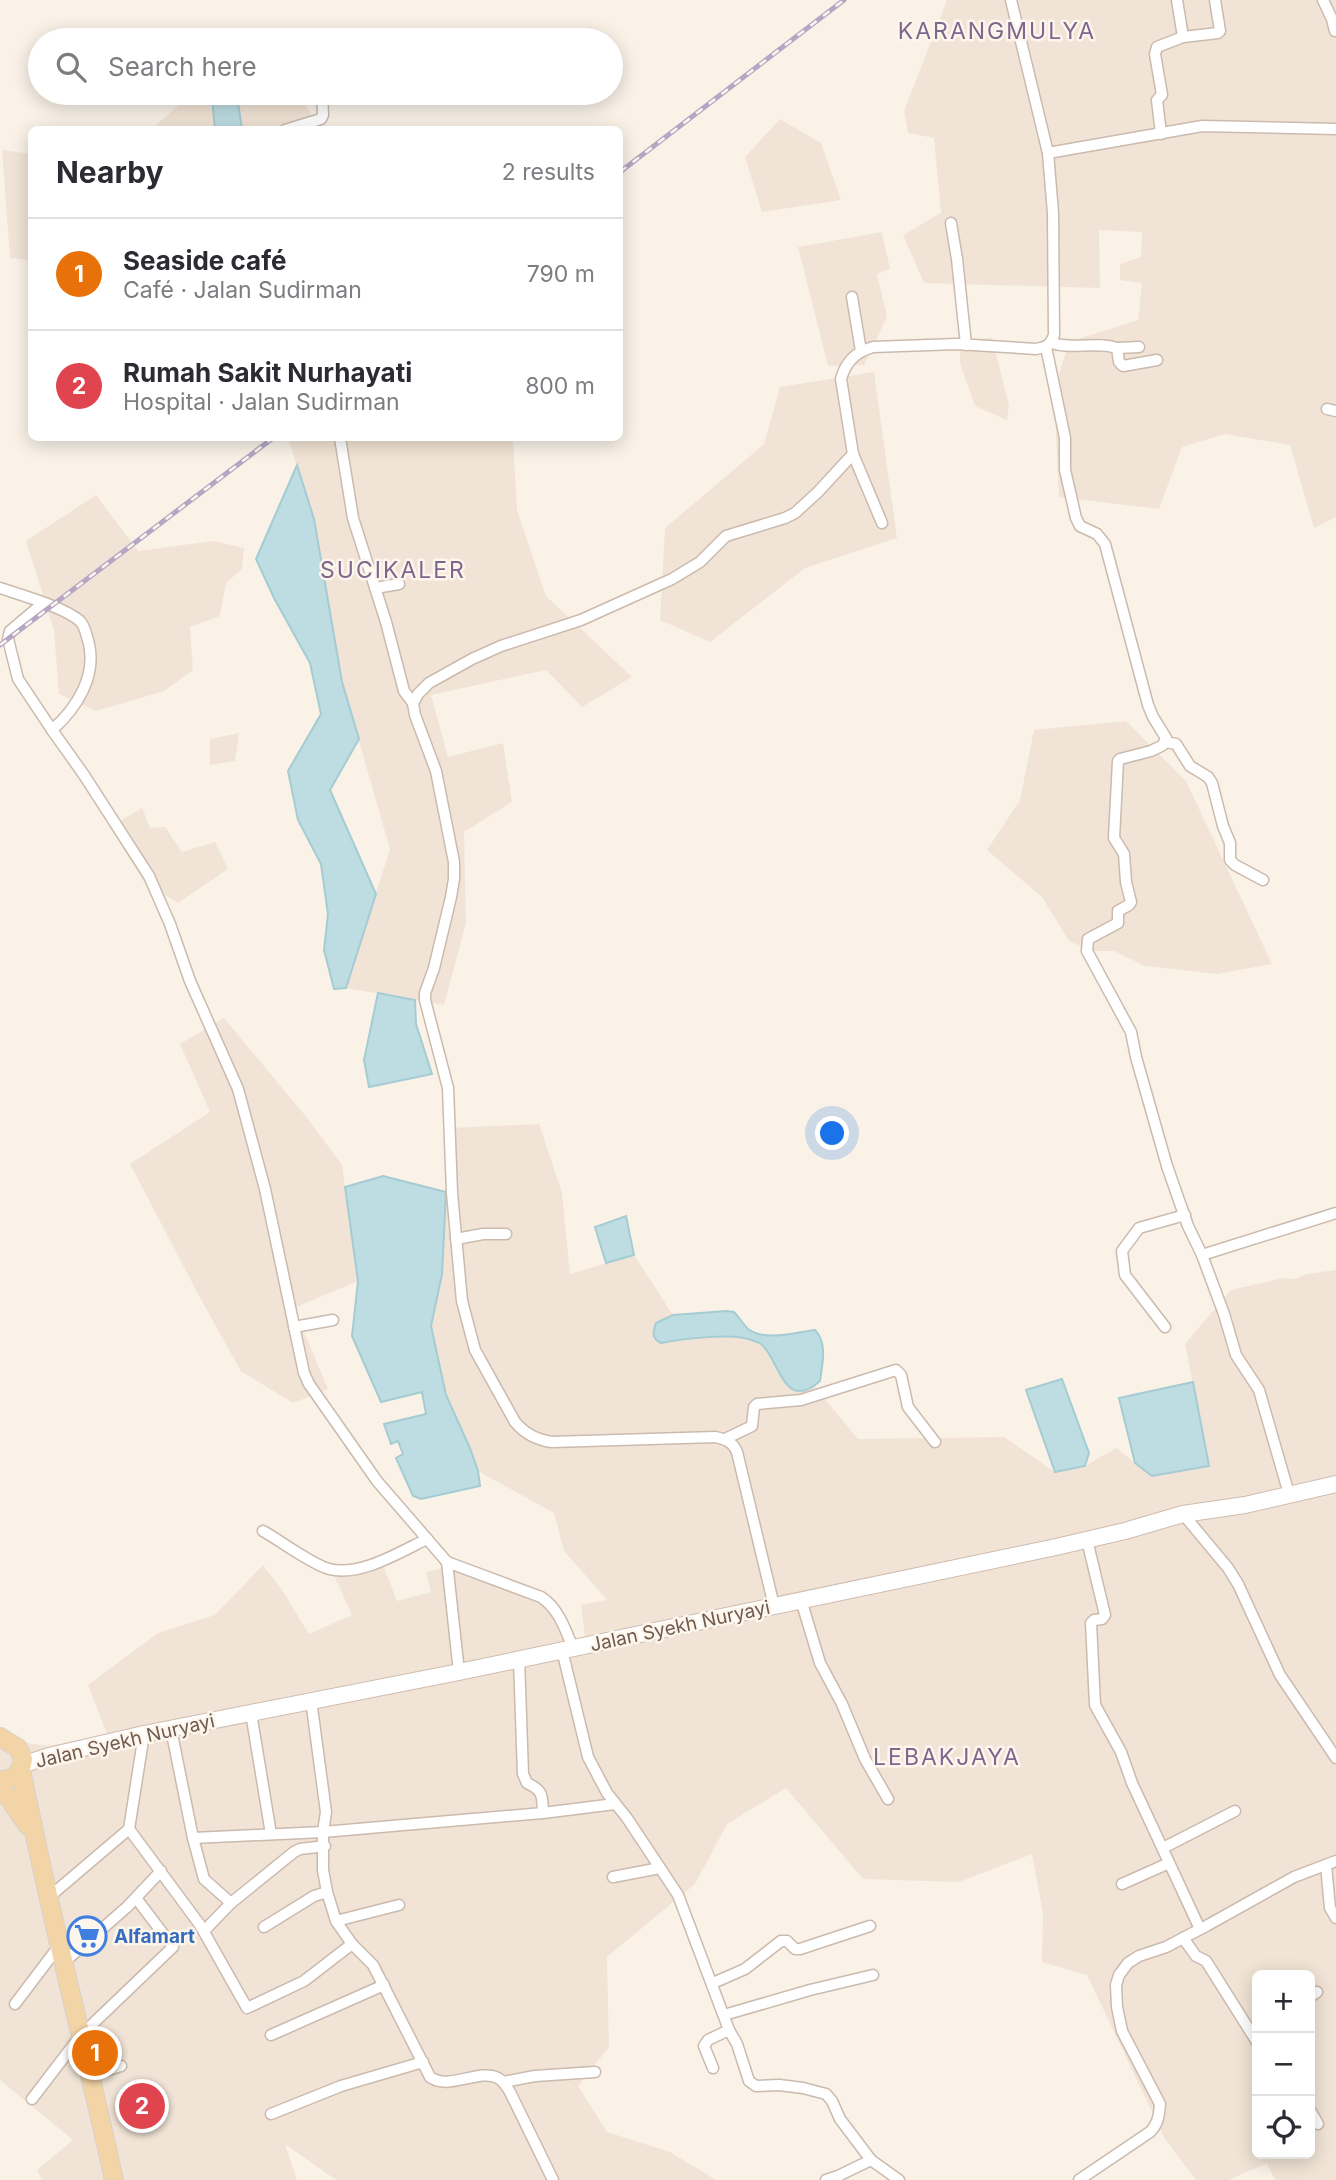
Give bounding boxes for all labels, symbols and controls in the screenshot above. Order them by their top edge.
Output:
district label: KARANGMULYA [898,17,1096,45]
search box [28,28,623,105]
icon: search [52,48,90,86]
text: Search here [108,51,257,82]
text: Nearby [56,154,164,190]
text: 2 results [502,158,595,186]
text: Seaside café [123,245,286,276]
text: 1 [74,260,84,288]
text: 790 m [527,260,595,288]
text: Café · Jalan Sudirman [123,276,362,304]
text: Rumah Sakit Nurhayati [123,357,412,388]
text: 2 [72,372,86,400]
text: 800 m [525,372,595,400]
text: Hospital · Jalan Sudirman [123,388,400,416]
district label: SUCIKALER [320,556,466,584]
your location [815,1116,849,1150]
street label: Jalan Syekh Nuryayi [588,1596,772,1656]
street label: Jalan Syekh Nuryayi [33,1709,217,1773]
district label: LEBAKJAYA [873,1743,1021,1771]
supermarket icon: Alfamart [66,1915,108,1957]
place label: Alfamart [114,1925,195,1948]
map controls [1252,1970,1315,2159]
button: + [1252,1970,1315,2033]
pin: 1 [72,2027,118,2079]
button: − [1252,2033,1315,2096]
pin: 2 [119,2080,165,2132]
button: locate [1252,2096,1315,2159]

